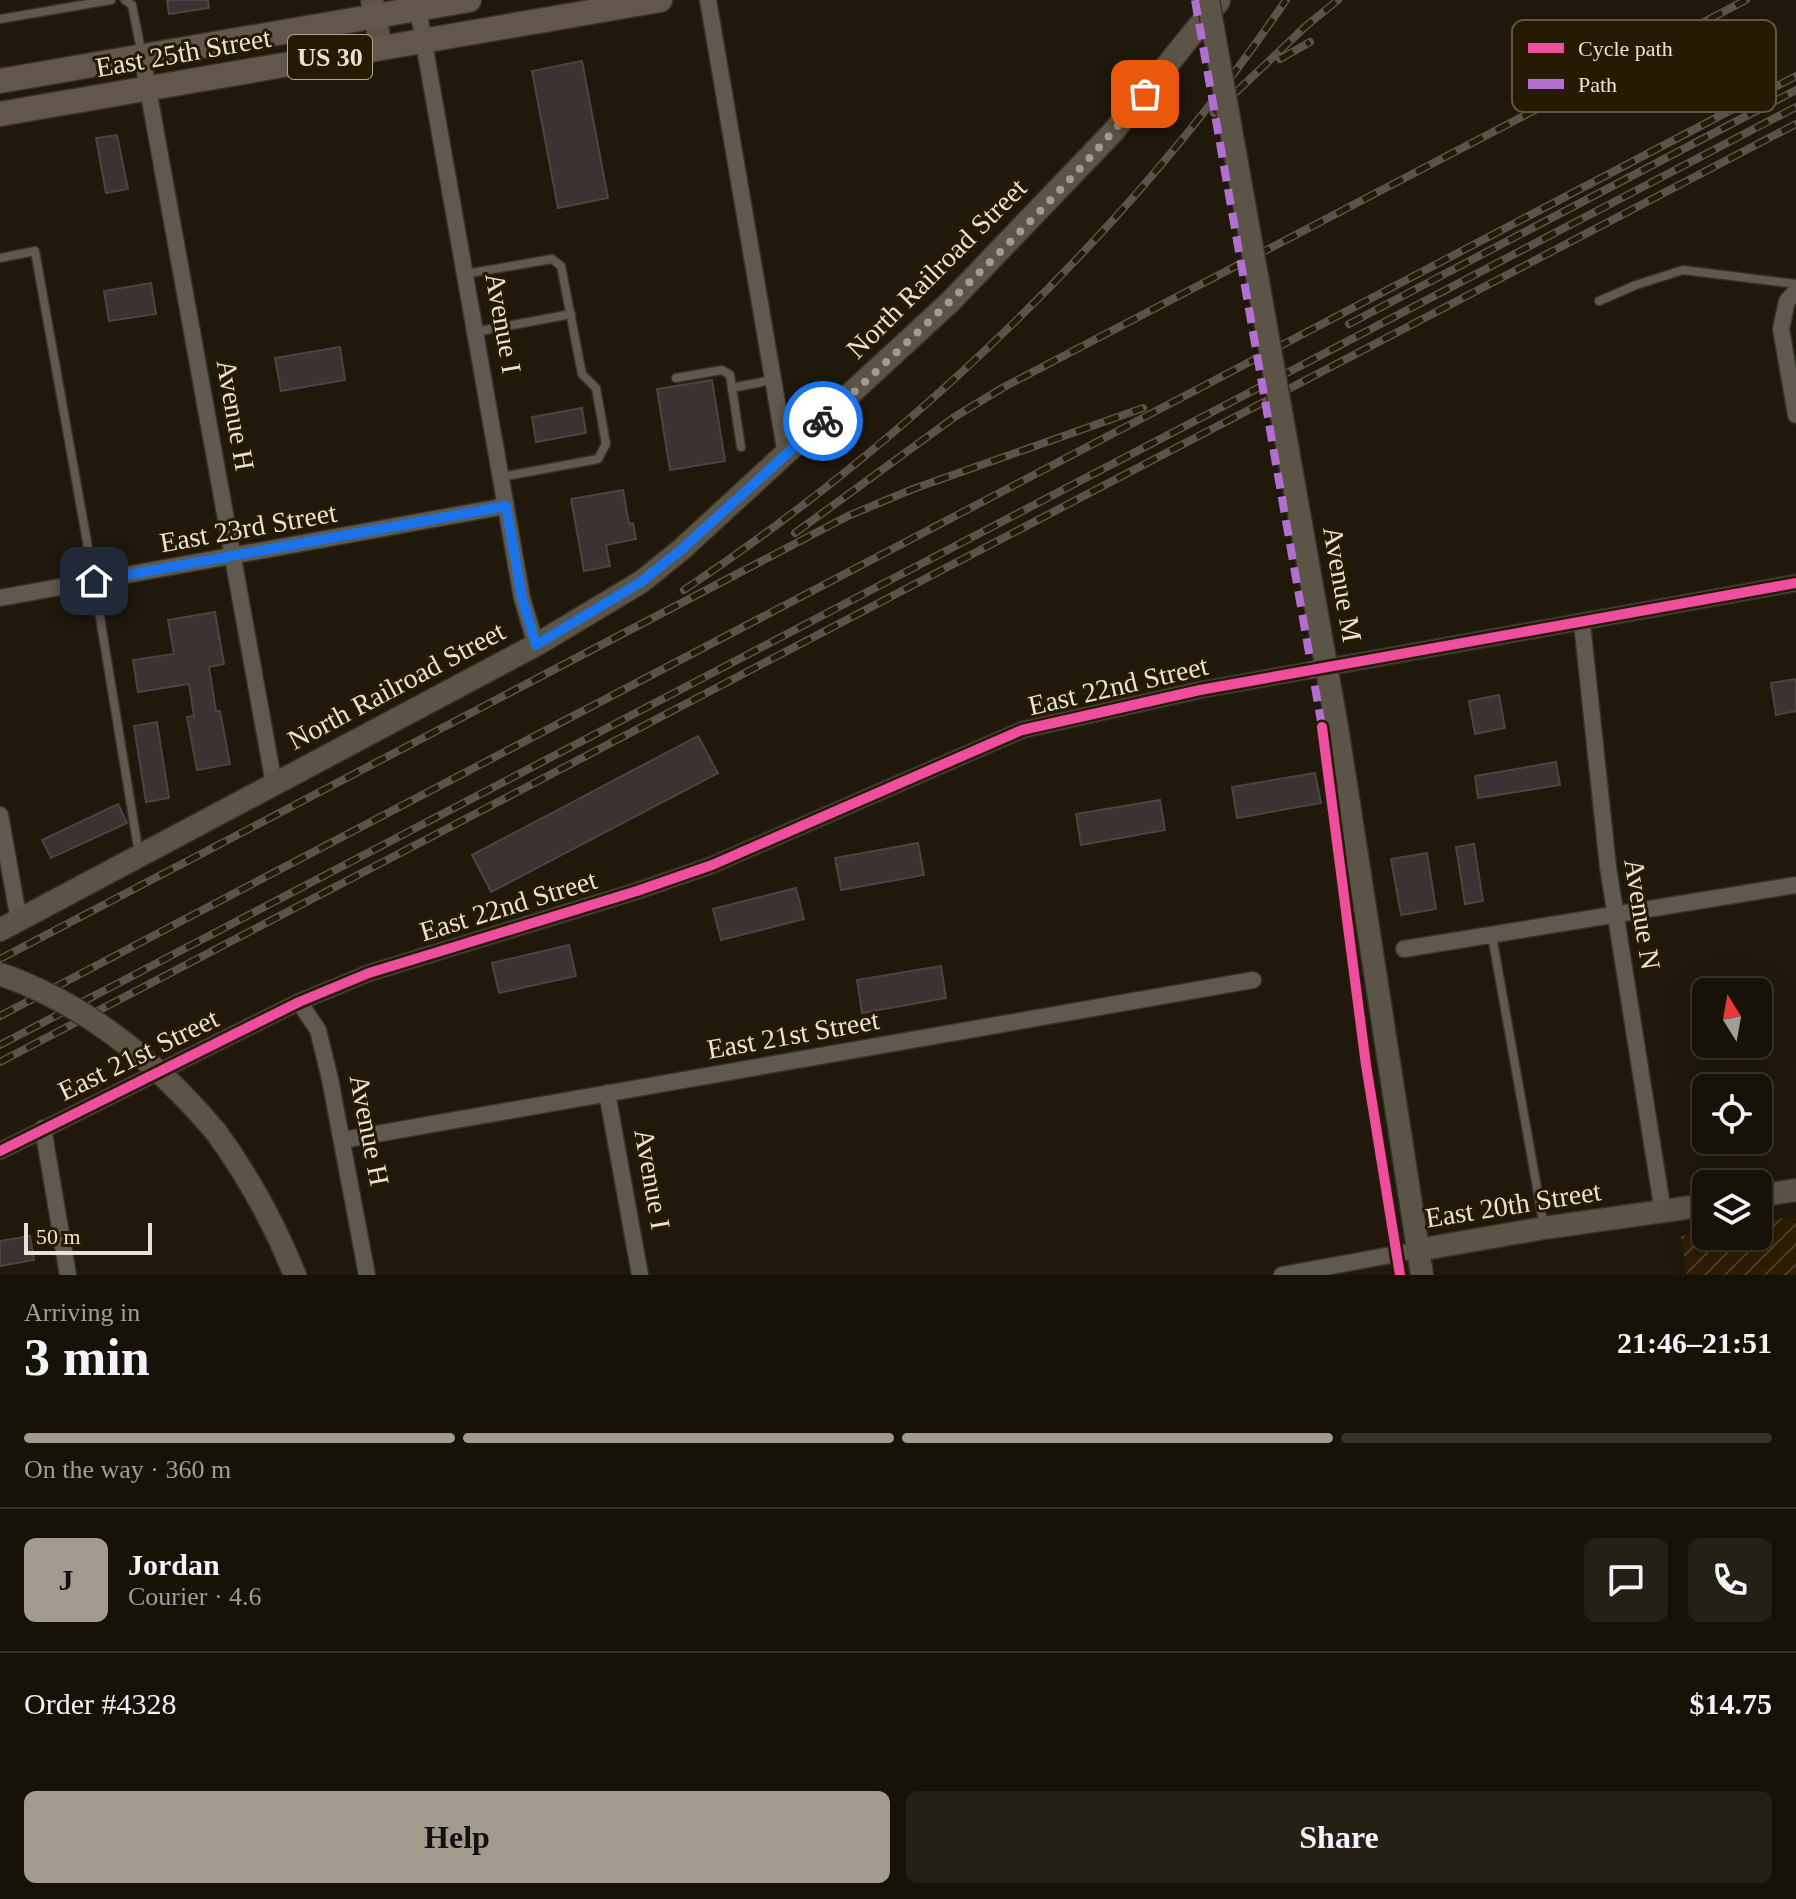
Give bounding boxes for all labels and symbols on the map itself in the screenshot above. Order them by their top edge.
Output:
legend [1512,20,1776,112]
street label: East 25th Street [93,22,273,83]
road number: US 30 [288,35,372,79]
text: Cycle path [1578,36,1673,61]
pin [1111,60,1179,128]
text: Path [1578,72,1617,97]
street label: North Railroad Street [840,172,1033,365]
street label: Avenue I [479,271,528,376]
street label: Avenue H [210,357,261,473]
courier [783,381,863,461]
street label: East 23rd Street [157,497,339,558]
street label: Avenue M [1317,524,1368,644]
pin [60,547,128,615]
street label: North Railroad Street [283,615,510,756]
street label: East 22nd Street [1025,650,1211,721]
street label: Avenue N [1618,856,1667,972]
street label: East 22nd Street [416,864,601,947]
north arrow [1692,978,1772,1058]
street label: East 21st Street [53,1002,223,1107]
street label: East 21st Street [705,1004,882,1065]
street label: Avenue H [344,1072,395,1188]
street label: Avenue I [628,1127,677,1232]
street label: East 20th Street [1423,1175,1603,1234]
scale bar [24,1219,152,1255]

